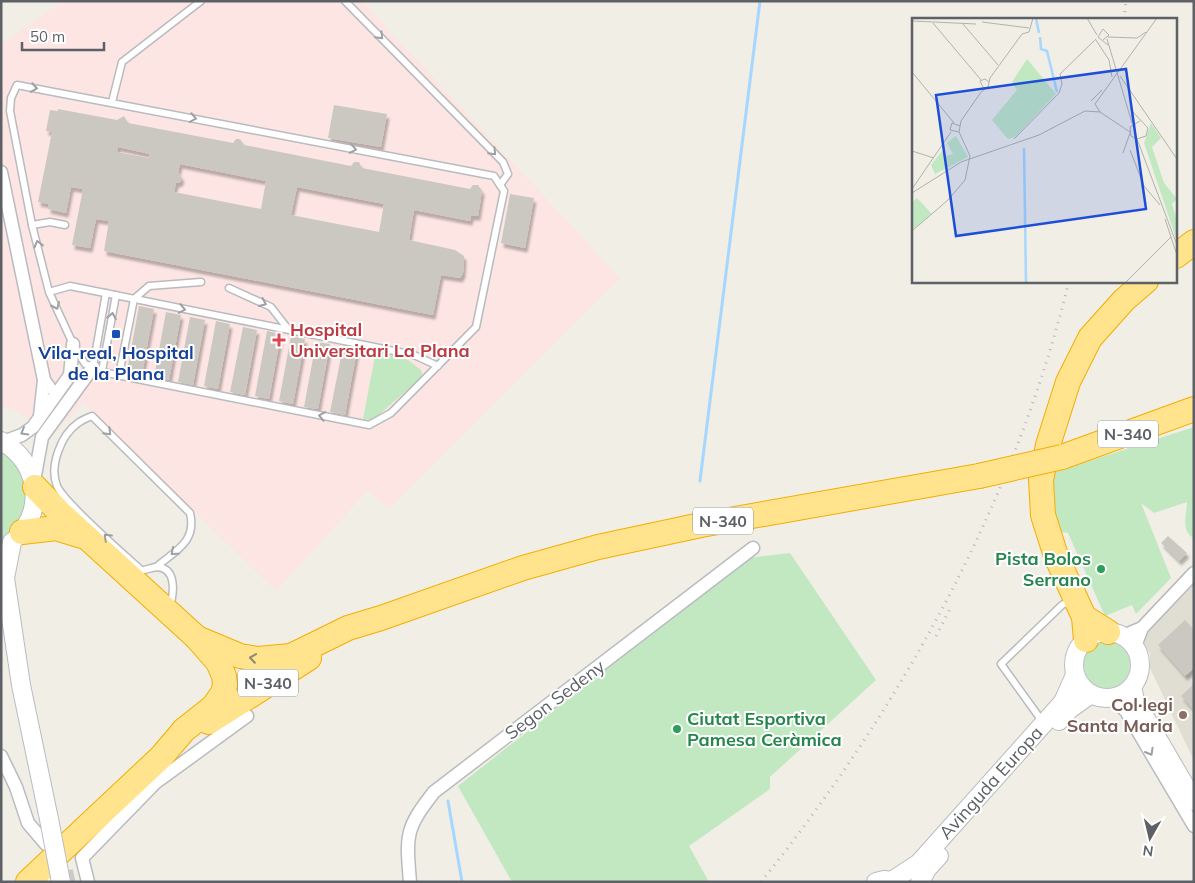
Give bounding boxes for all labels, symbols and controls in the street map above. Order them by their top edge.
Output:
inset map [912,18,1178,282]
scale bar [22,20,105,52]
text: 50 m [30,27,65,46]
one-way arrow [374,30,383,39]
one-way arrow [30,82,38,93]
one-way arrow [189,112,198,122]
one-way arrow [348,143,357,153]
one-way arrow [487,146,496,155]
one-way arrow [33,240,44,249]
one-way arrow [258,297,267,308]
one-way arrow [49,301,60,310]
one-way arrow [178,303,186,313]
one-way arrow [106,311,116,320]
place label: Hospital Universitari La Plana [290,318,470,362]
marker: Vila-real, Hospital de la Plana [110,328,122,340]
marker: Hospital Universitari La Plana [272,333,286,347]
place label: Vila-real, Hospital de la Plana [37,341,194,385]
one-way arrow [317,411,326,421]
road number: N-340 [1098,420,1158,448]
one-way arrow [21,426,30,436]
one-way arrow [102,426,111,435]
road number: N-340 [693,508,753,534]
one-way arrow [103,534,112,543]
one-way arrow [170,547,179,556]
place label: Pista Bolos Serrano [995,547,1091,591]
marker: Pista Bolos Serrano [1095,563,1107,575]
one-way arrow [248,653,256,664]
street label: Segon Sedeny [500,654,609,745]
road number: N-340 [238,670,298,696]
place label: Col·legi Santa Maria [1067,693,1173,737]
place label: Ciutat Esportiva Pamesa Ceràmica [687,707,842,751]
marker: Col·legi Santa Maria [1177,709,1189,721]
street label: Avinguda Europa [934,721,1047,844]
marker: Ciutat Esportiva Pamesa Ceràmica [671,723,683,735]
one-way arrow [1144,746,1154,755]
north arrow [1125,813,1175,863]
text: N [1142,841,1155,861]

